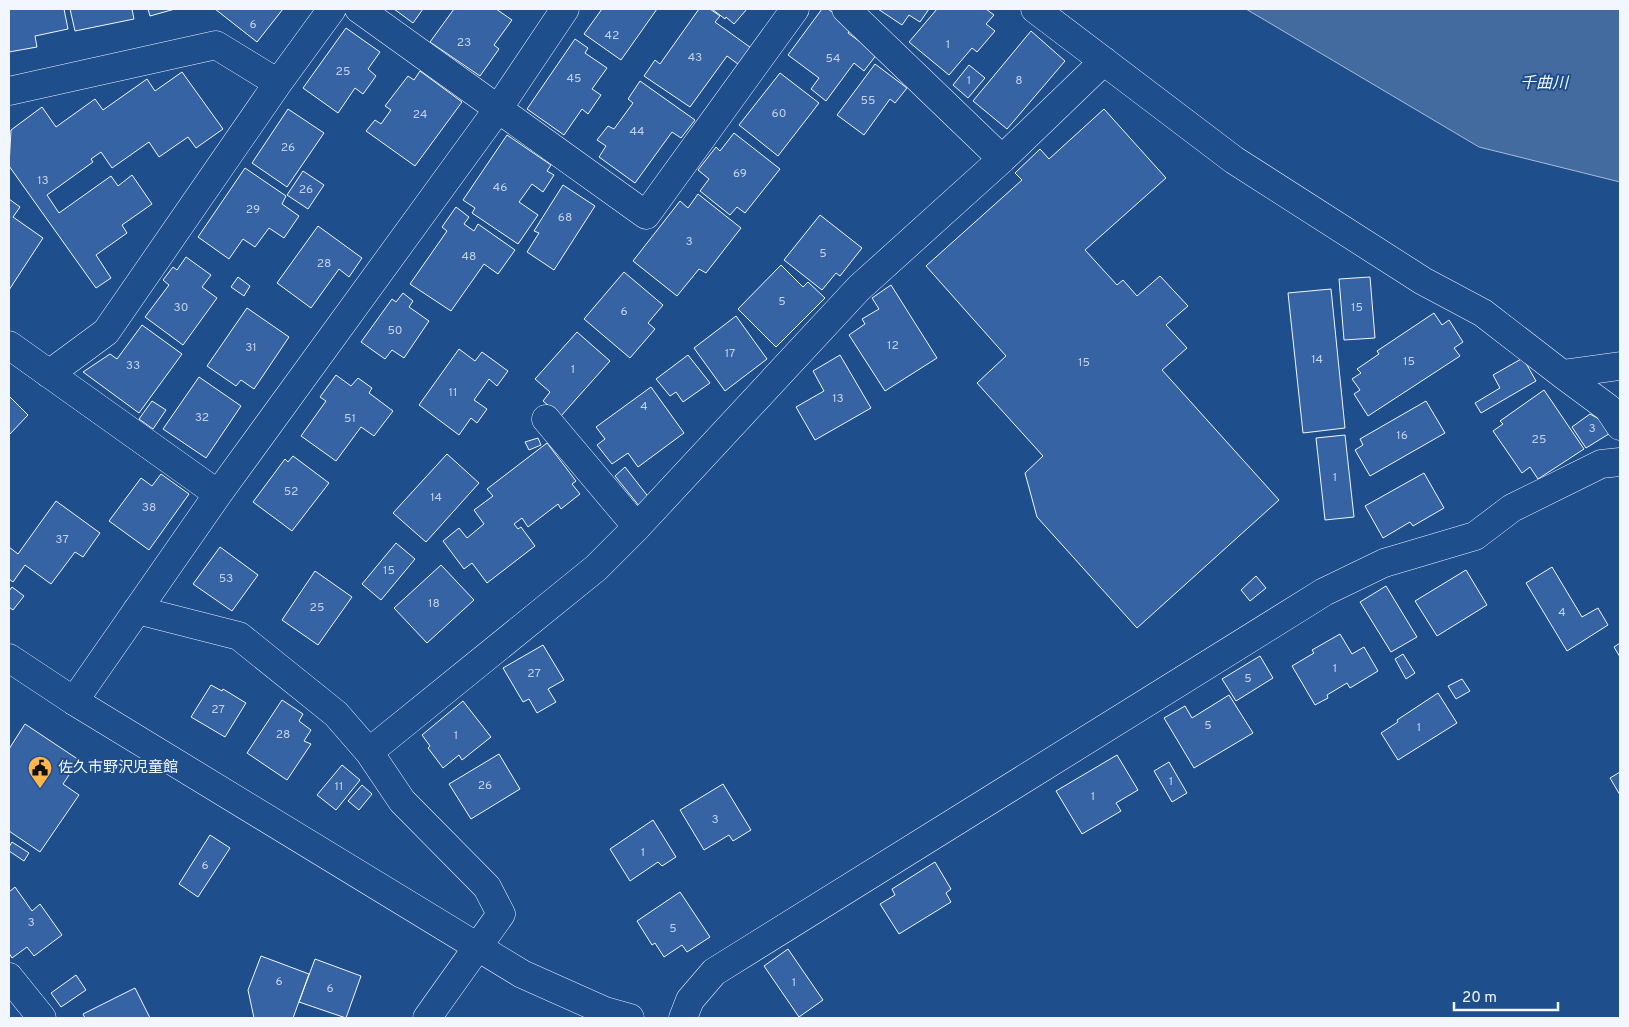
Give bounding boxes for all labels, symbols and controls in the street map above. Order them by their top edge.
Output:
house number: 6 [249,17,257,33]
house number: 42 [605,28,619,44]
house number: 23 [457,35,471,51]
house number: 1 [946,37,950,53]
house number: 43 [688,50,702,66]
house number: 54 [825,51,841,67]
house number: 25 [336,64,350,80]
house number: 45 [567,71,581,87]
house number: 1 [967,73,971,89]
house number: 8 [1015,73,1023,89]
water label: 千曲川 [1520,74,1570,94]
house number: 55 [861,93,875,109]
house number: 60 [772,106,786,122]
house number: 24 [413,107,427,123]
house number: 44 [630,124,644,140]
house number: 26 [281,140,295,156]
house number: 69 [733,166,747,182]
house number: 13 [37,173,49,189]
house number: 46 [493,180,507,196]
house number: 26 [299,182,313,198]
house number: 29 [246,202,260,218]
house number: 68 [558,210,572,226]
house number: 3 [685,234,693,250]
house number: 5 [819,246,827,262]
house number: 48 [462,249,476,265]
house number: 28 [317,256,331,272]
house number: 5 [778,294,786,310]
house number: 30 [174,300,188,316]
house number: 15 [1351,300,1363,316]
house number: 6 [620,304,628,320]
house number: 50 [387,323,403,339]
house number: 12 [887,338,899,354]
house number: 31 [245,340,257,356]
house number: 17 [725,346,735,362]
house number: 14 [1311,352,1323,368]
house number: 15 [1403,354,1415,370]
house number: 15 [1078,355,1090,371]
house number: 33 [126,358,140,374]
house number: 1 [571,362,575,378]
house number: 11 [449,385,457,401]
house number: 13 [832,391,844,407]
house number: 4 [640,399,648,415]
house number: 32 [195,410,209,426]
house number: 51 [344,411,356,427]
house number: 3 [1588,421,1596,437]
house number: 16 [1396,428,1408,444]
house number: 25 [1532,432,1546,448]
house number: 1 [1333,470,1337,486]
house number: 52 [284,484,298,500]
house number: 14 [430,490,442,506]
house number: 38 [142,500,156,516]
house number: 37 [55,532,69,548]
house number: 15 [383,563,395,579]
house number: 53 [219,571,233,587]
house number: 18 [428,596,440,612]
house number: 25 [310,600,324,616]
house number: 4 [1558,605,1566,621]
house number: 1 [1333,661,1337,677]
house number: 27 [527,666,541,682]
house number: 5 [1244,671,1252,687]
house number: 27 [211,702,225,718]
house number: 5 [1204,718,1212,734]
house number: 1 [1417,720,1421,736]
house number: 28 [276,727,290,743]
house number: 1 [454,728,458,744]
public building icon: 佐久市野沢児童館 [27,755,53,789]
place label: 佐久市野沢児童館 [58,759,178,778]
house number: 1 [1169,774,1173,790]
house number: 26 [478,778,492,794]
house number: 11 [335,779,343,795]
house number: 1 [1091,789,1095,805]
house number: 3 [711,812,719,828]
house number: 1 [641,845,645,861]
house number: 6 [201,858,209,874]
house number: 3 [27,915,35,931]
house number: 5 [669,921,677,937]
house number: 6 [275,974,283,990]
house number: 1 [792,975,796,991]
scale bar [1454,980,1558,1012]
house number: 6 [326,981,334,997]
text: 20 m [1462,989,1497,1008]

